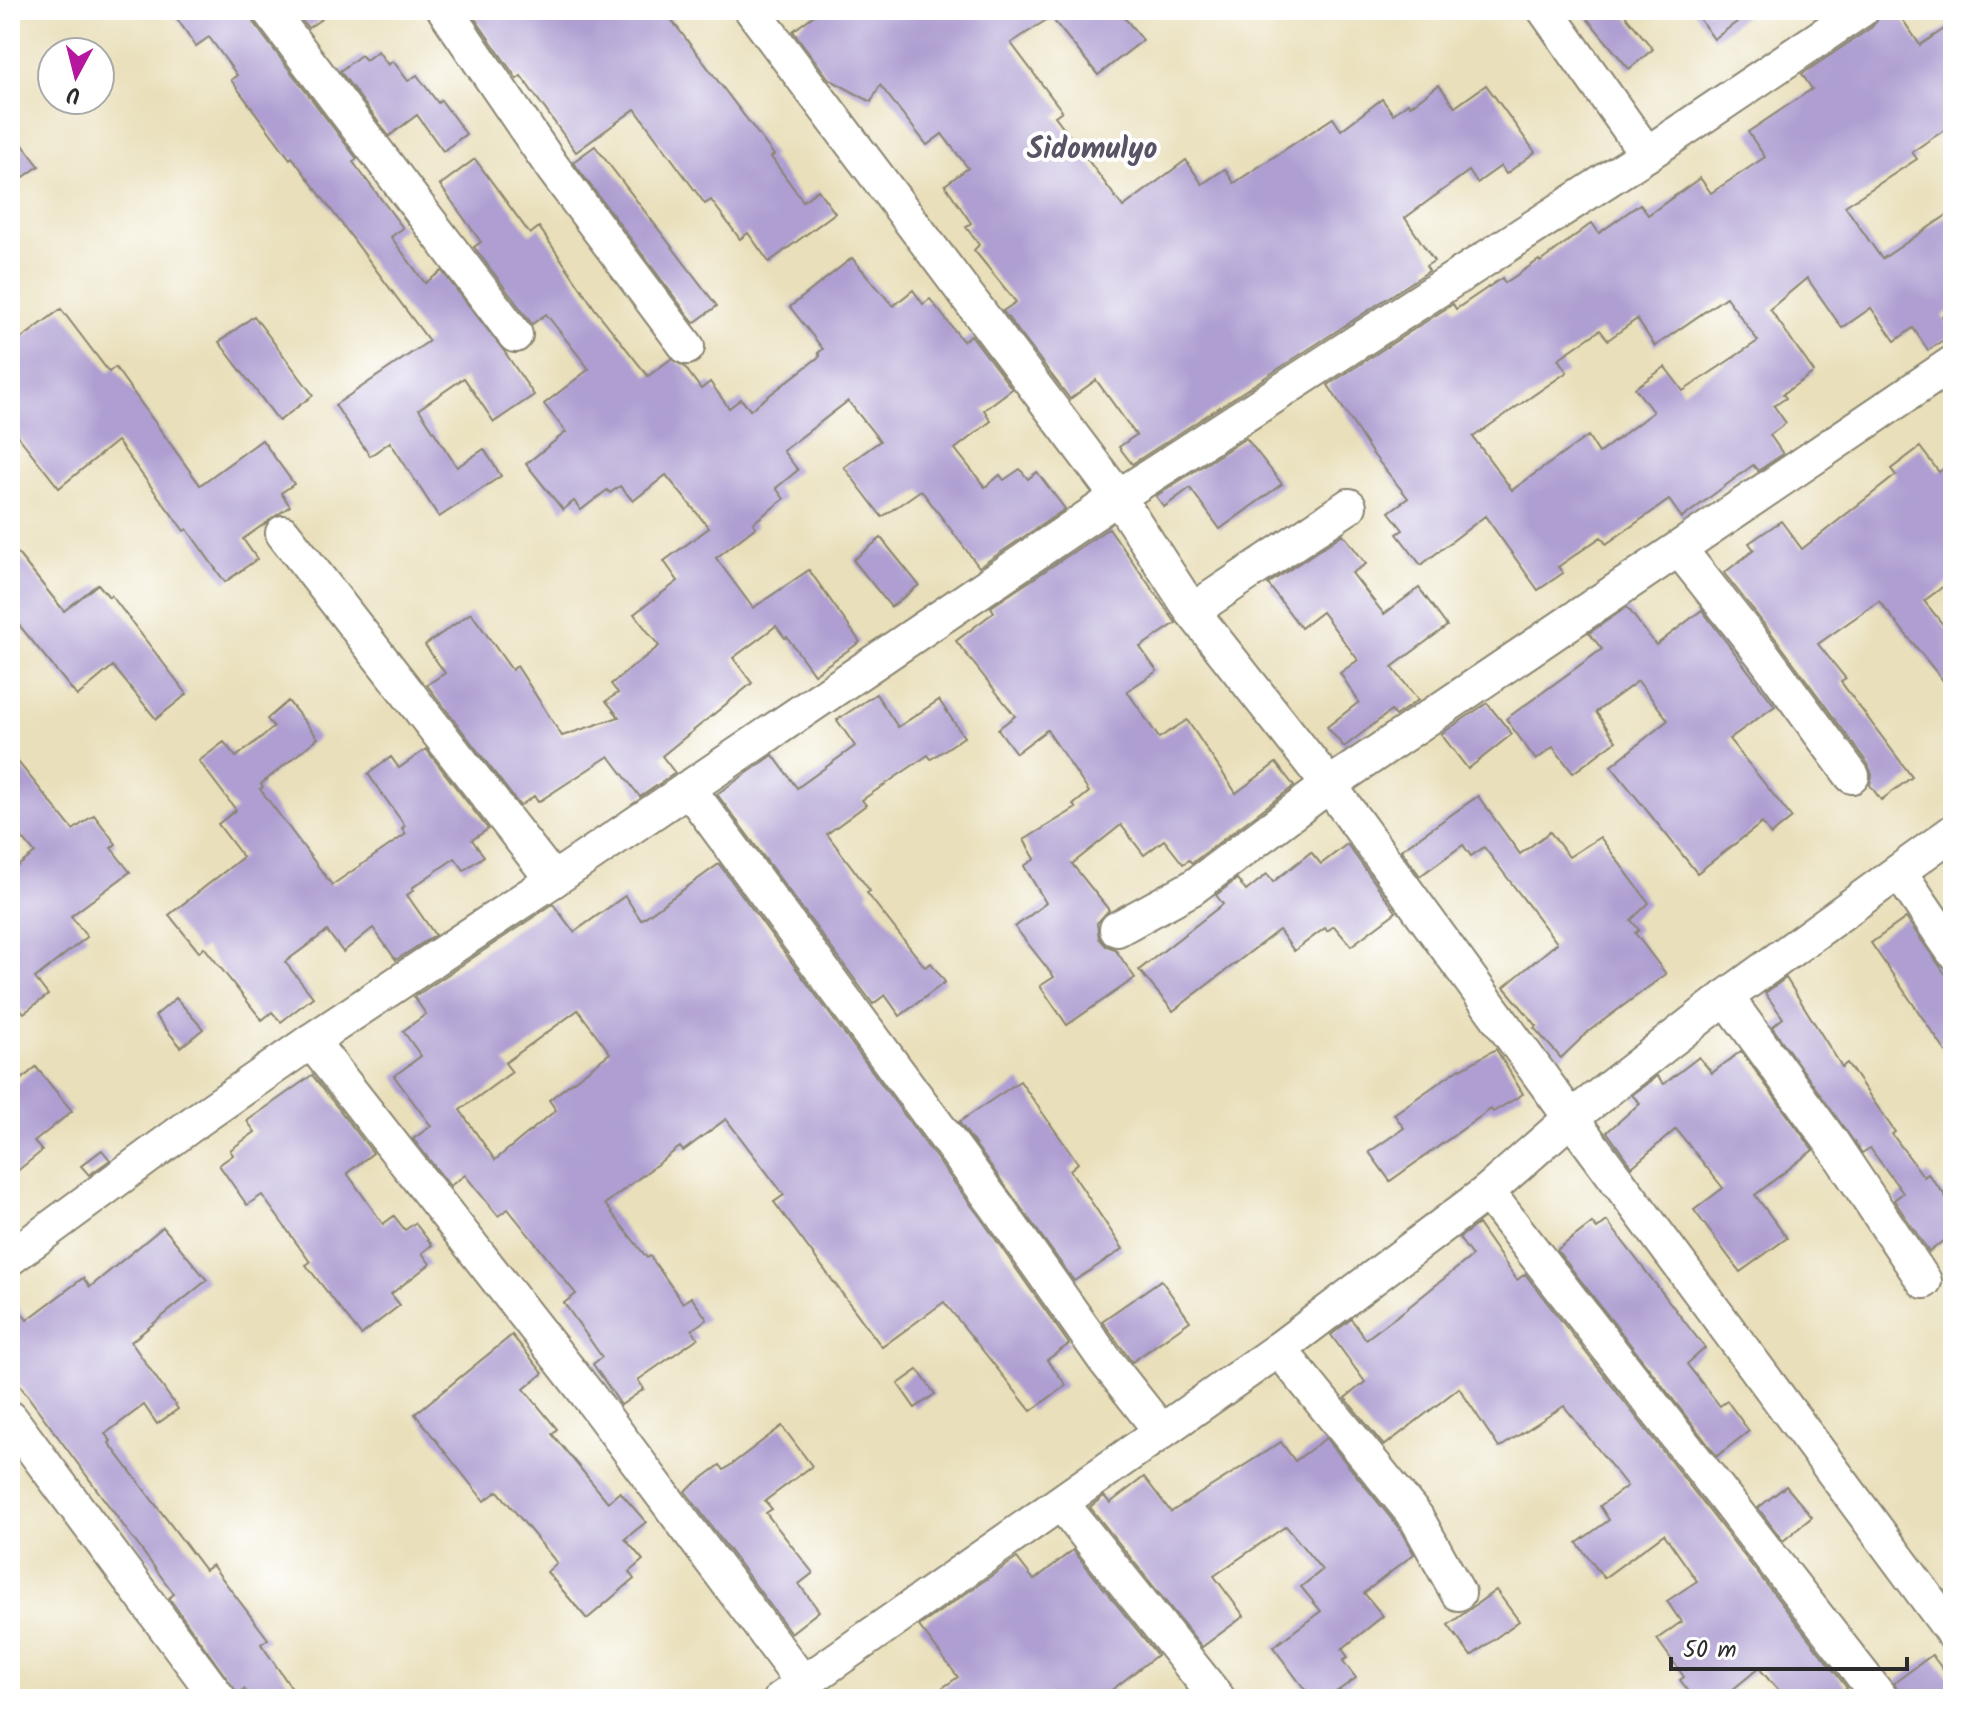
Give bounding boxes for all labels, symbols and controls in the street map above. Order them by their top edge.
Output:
north arrow [36,36,116,116]
text: U [65,75,82,112]
district label: Sidomulyo [1027,126,1157,174]
scale bar [1671,1621,1907,1671]
text: 50 m [1683,1631,1737,1670]

